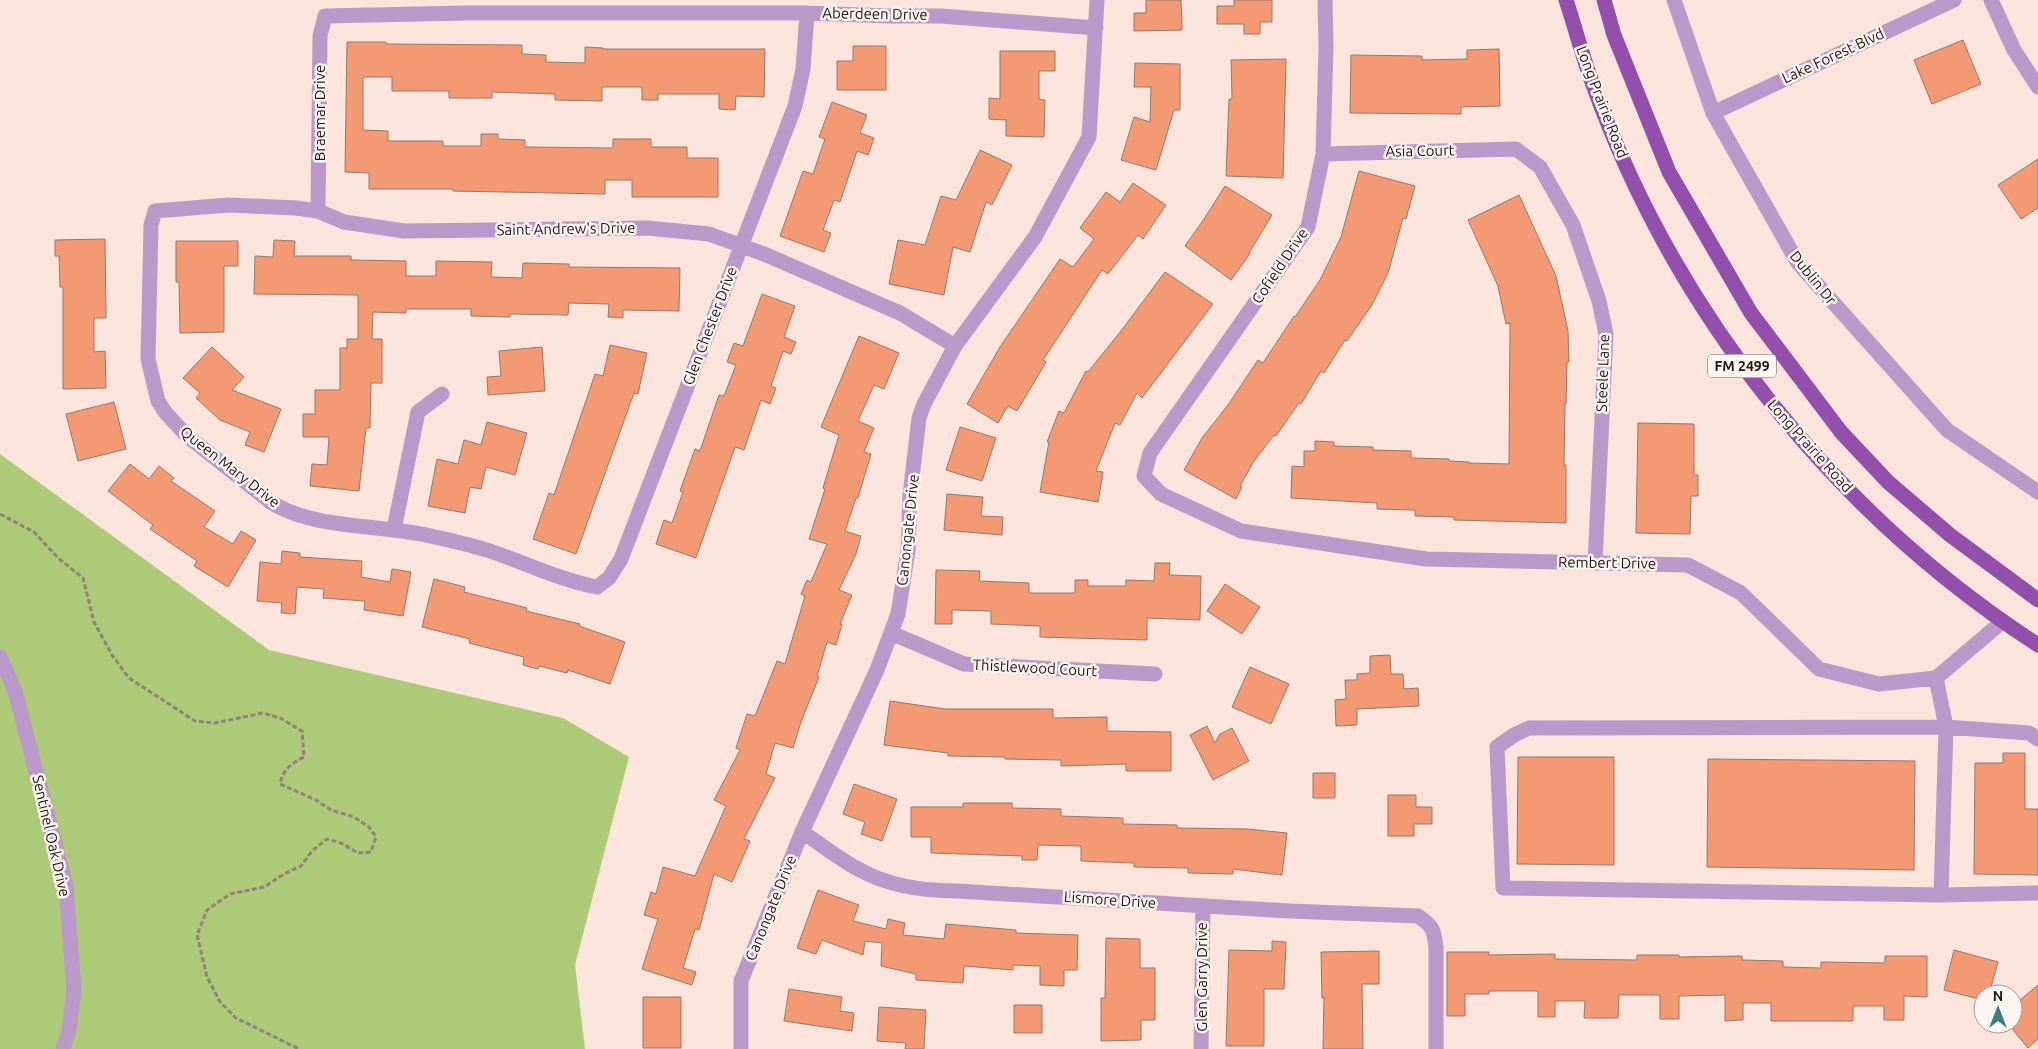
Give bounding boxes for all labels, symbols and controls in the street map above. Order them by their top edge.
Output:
street label: Aberdeen Drive [822,4,928,23]
street label: Lake Forest Blvd [1779,25,1886,87]
street label: Long Prairie Road [1573,43,1632,160]
street label: Braemar Drive [311,65,328,161]
street label: Asia Court [1385,141,1455,160]
street label: Saint Andrew's Drive [496,219,636,238]
street label: Cofield Drive [1248,225,1311,307]
street label: Dublin Dr [1787,248,1840,308]
street label: Glen Chester Drive [679,264,740,387]
street label: Steele Lane [1593,334,1612,412]
road number: FM 2499 [1708,354,1776,378]
street label: Long Prairie Road [1764,396,1856,495]
street label: Queen Mary Drive [177,422,283,511]
street label: Canongate Drive [893,473,922,587]
street label: Rembert Drive [1558,553,1656,572]
street label: Thistlewood Court [972,656,1098,679]
street label: Sentinel Oak Drive [29,773,74,898]
street label: Canongate Drive [742,853,799,963]
street label: Lismore Drive [1063,888,1157,911]
street label: Glen Garry Drive [1193,922,1210,1032]
north arrow [1973,984,2023,1034]
text: N [1993,988,2003,1004]

